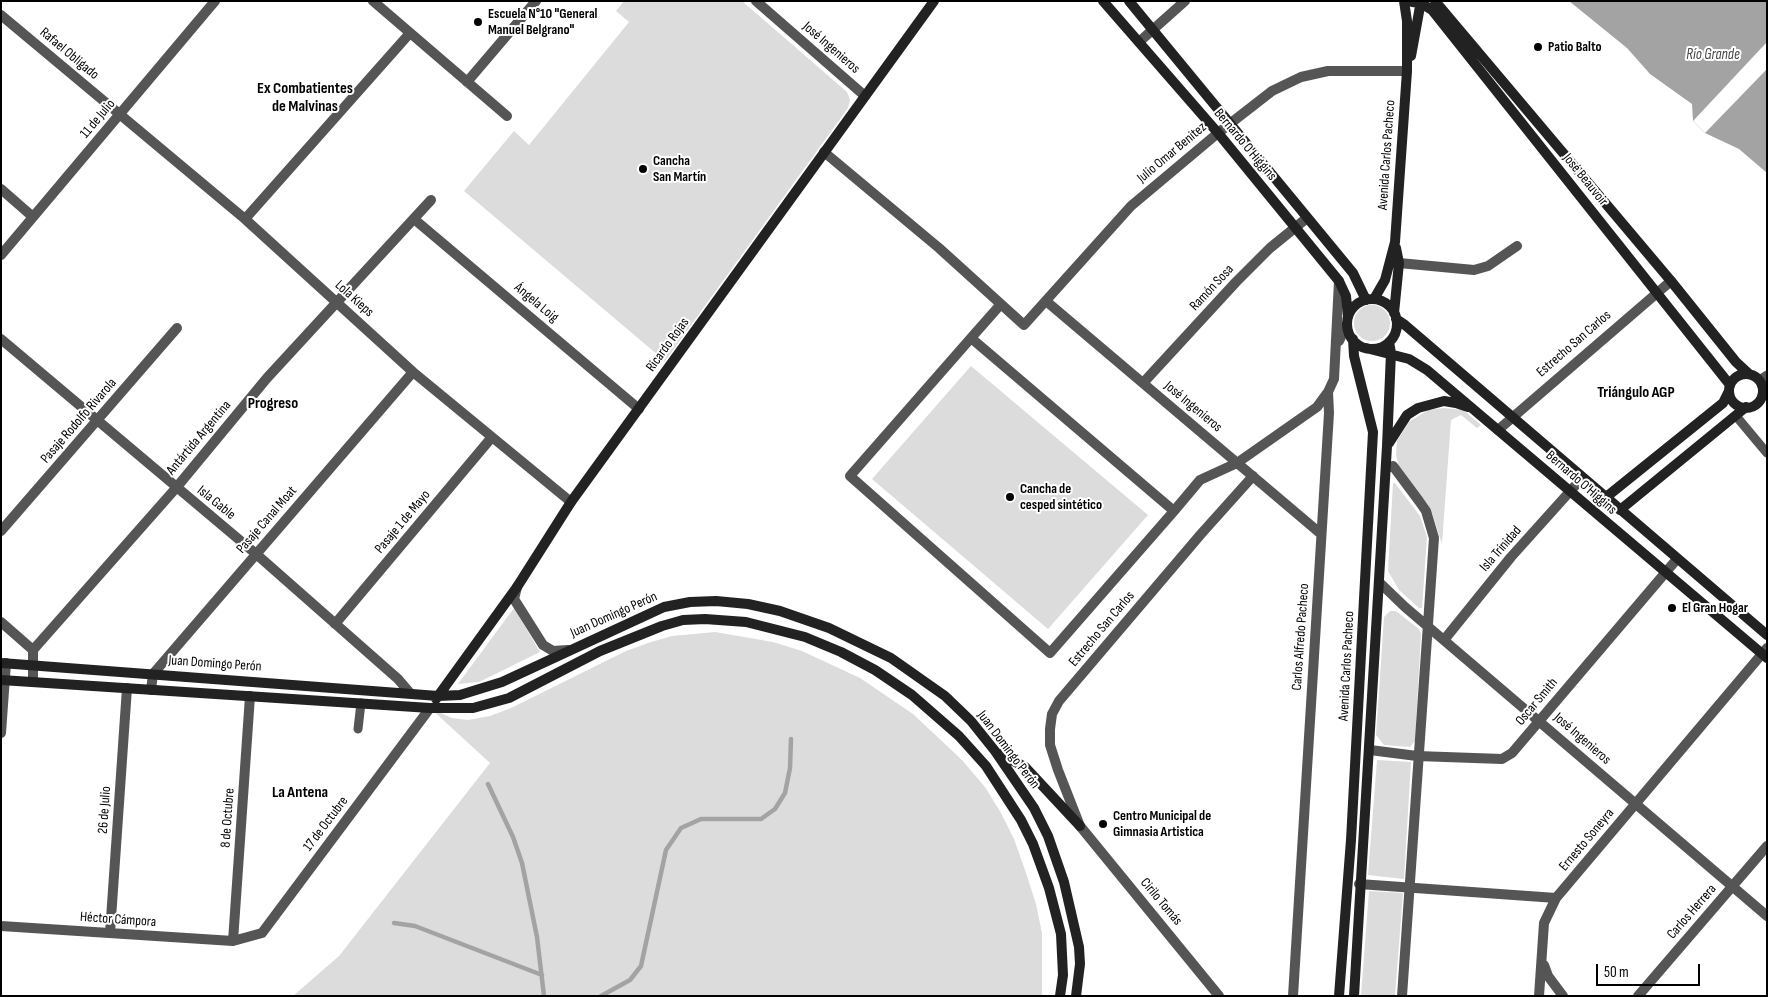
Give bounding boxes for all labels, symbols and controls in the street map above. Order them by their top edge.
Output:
place label: Escuela N°10 "General Manuel Belgrano" [488,6,597,38]
marker: Escuela N°10 "General Manuel Belgrano" [472,16,484,28]
street label: José Ingenieros [799,19,863,77]
street label: Rafael Obligado [36,24,102,84]
place label: Patio Balto [1548,39,1602,55]
marker: Patio Balto [1532,41,1544,53]
water label: Río Grande [1686,46,1740,64]
district label: Ex Combatientes de Malvinas [257,79,353,117]
street label: 11 de Julio [77,96,119,142]
street label: Avenida Carlos Pacheco [1375,99,1399,211]
street label: Bernardo O'Higgins [1210,106,1280,184]
street label: Julio Omar Benitez [1134,119,1210,187]
street label: José Beauvoir [1559,150,1611,210]
place label: Cancha San Martín [653,153,706,186]
marker: Cancha San Martín [637,163,649,175]
street label: Ramón Sosa [1186,261,1238,315]
street label: Lola Kieps [331,277,377,321]
street label: Ángela Loig [510,280,562,326]
street label: Estrecho San Carlos [1533,307,1615,381]
street label: Ricardo Rojas [643,315,693,375]
street label: Pasaje Rodolfo Rivarola [37,375,121,467]
street label: José Ingenieros [1161,378,1225,436]
district label: Triángulo AGP [1597,383,1675,403]
district label: Progreso [248,394,298,414]
street label: Antártida Argentina [163,397,235,479]
street label: Bernardo O'Higgins [1542,448,1620,518]
place label: Cancha de cesped sintético [1020,481,1102,514]
street label: Isla Gable [193,482,239,524]
street label: Pasaje Canal Moat [233,483,301,557]
street label: Pasaje 1 de Mayo [372,487,434,557]
marker: Cancha de cesped sintético [1004,491,1016,503]
street label: Isla Trinidad [1477,523,1525,575]
street label: Carlos Alfredo Pacheco [1289,583,1313,691]
street label: Juan Domingo Perón [568,588,660,642]
street label: Estrecho San Carlos [1066,588,1138,670]
place label: El Gran Hogar [1682,600,1748,616]
marker: El Gran Hogar [1666,602,1678,614]
street label: Avenida Carlos Pacheco [1336,611,1358,721]
street label: Juan Domingo Perón [168,652,262,676]
street label: Oscar Smith [1512,675,1562,729]
street label: Juan Domingo Perón [973,708,1043,792]
street label: José Ingenieros [1550,710,1614,768]
district label: La Antena [272,783,328,803]
street label: 26 de Julio [95,786,115,834]
street label: 8 de Octubre [218,788,238,848]
street label: 17 de Octubre [300,793,352,855]
street label: Ernesto Soneyra [1556,805,1618,875]
place label: Centro Municipal de Gimnasia Artistica [1113,808,1211,840]
marker: Centro Municipal de Gimnasia Artistica [1097,818,1109,830]
street label: Cirilo Tomás [1136,875,1186,929]
street label: Carlos Herrera [1664,881,1720,943]
street label: Héctor Cámpora [79,909,157,931]
scale bar [1598,954,1702,986]
text: 50 m [1604,963,1629,982]

